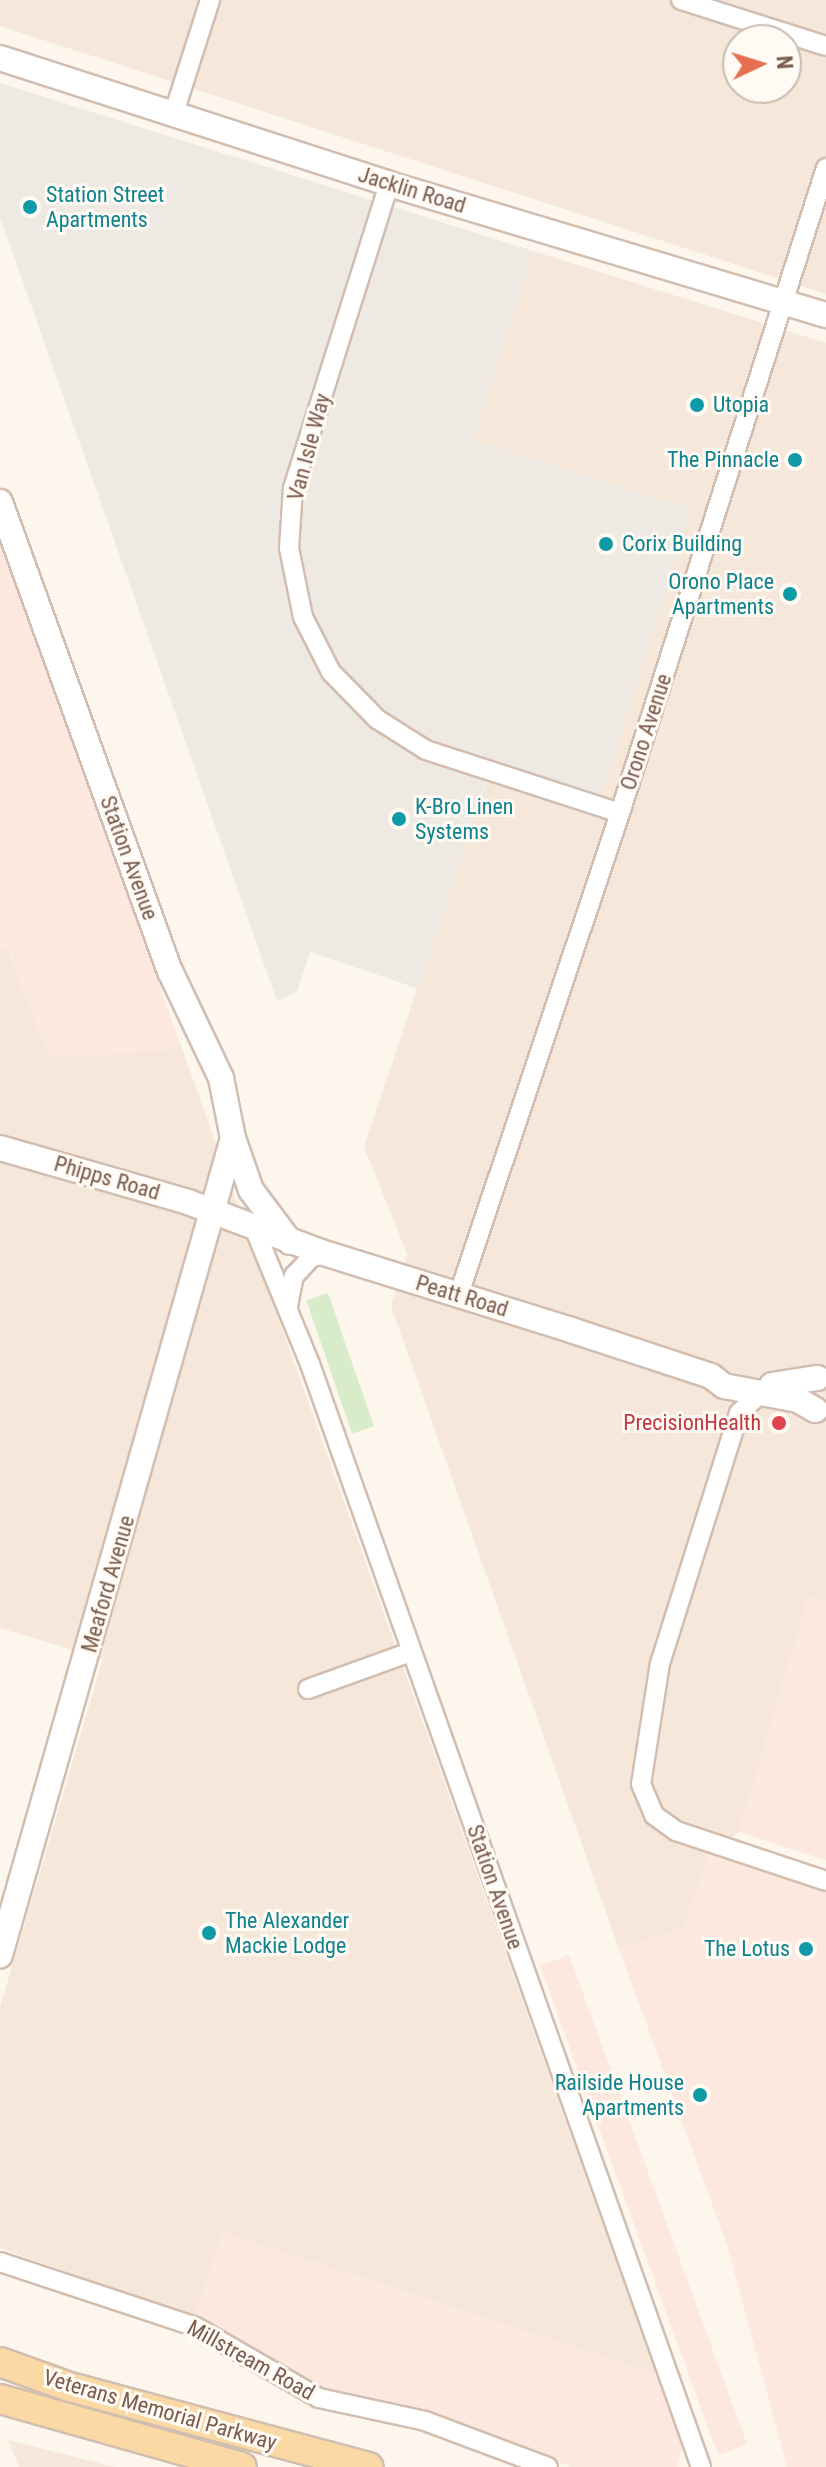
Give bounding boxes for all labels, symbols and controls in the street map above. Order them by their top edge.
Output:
north arrow [722,24,802,104]
text: N [772,55,797,70]
street label: Jacklin Road [355,161,469,219]
place label: Station Street Apartments [46,181,164,232]
marker: Station Street Apartments [21,198,39,216]
street label: Van Isle Way [282,390,336,504]
place label: Utopia [713,392,769,418]
marker: Utopia [688,396,706,414]
place label: The Pinnacle [667,447,779,473]
marker: The Pinnacle [786,451,804,469]
place label: Corix Building [622,531,742,557]
marker: Corix Building [597,535,615,553]
place label: Orono Place Apartments [668,568,774,620]
marker: Orono Place Apartments [781,585,799,603]
street label: Orono Avenue [615,670,677,794]
street label: Station Avenue [94,792,164,924]
place label: K-Bro Linen Systems [415,793,513,844]
marker: K-Bro Linen Systems [390,810,408,828]
street label: Phipps Road [51,1150,163,1206]
street label: Peatt Road [413,1269,511,1323]
place label: PrecisionHealth [623,1410,761,1436]
marker: PrecisionHealth [768,1412,790,1434]
street label: Meaford Avenue [76,1512,140,1656]
street label: Station Avenue [461,1821,529,1953]
place label: The Alexander Mackie Lodge [225,1907,349,1958]
marker: The Alexander Mackie Lodge [200,1924,218,1942]
place label: The Lotus [704,1936,790,1962]
marker: The Lotus [797,1940,815,1958]
place label: Railside House Apartments [555,2069,684,2120]
marker: Railside House Apartments [691,2086,709,2104]
street label: Millstream Road [183,2314,319,2406]
street label: Veterans Memorial Parkway [40,2364,280,2456]

